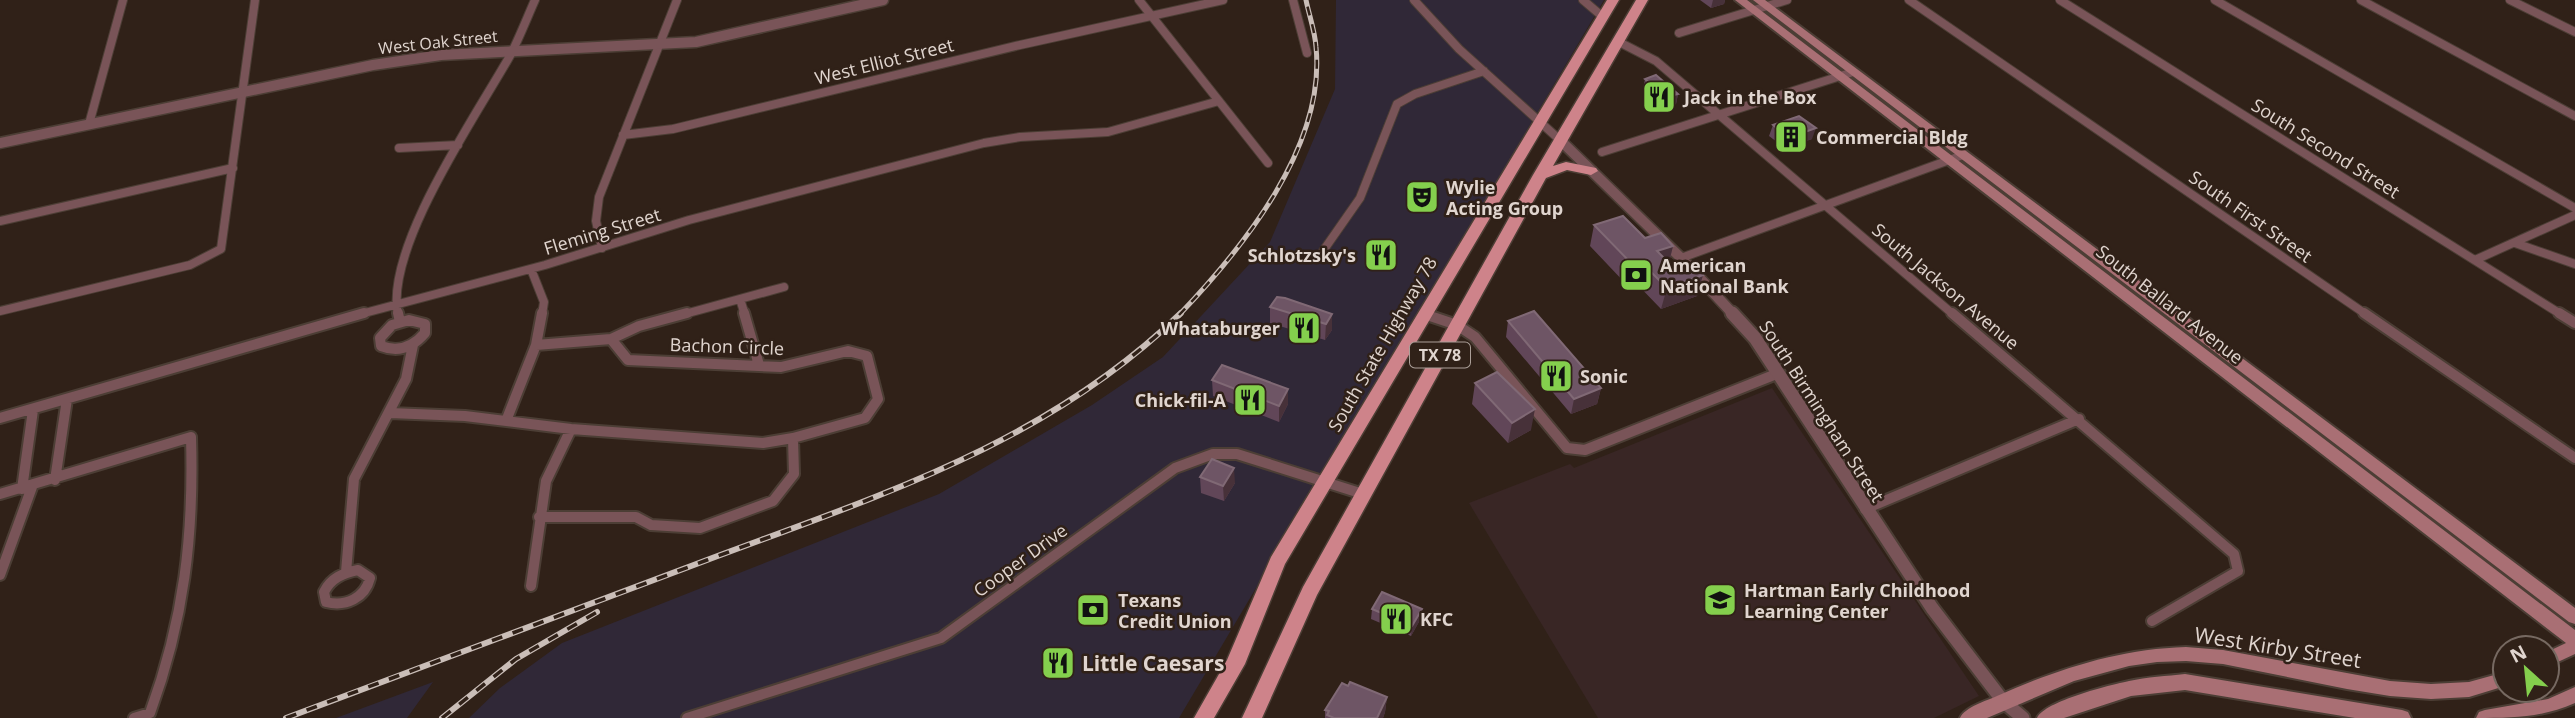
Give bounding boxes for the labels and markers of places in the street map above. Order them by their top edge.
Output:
restaurant icon: Jack in the Box [1640,78,1678,116]
place label: Jack in the Box [1682,85,1817,109]
building icon: Commercial Bldg [1772,118,1810,156]
place label: Commercial Bldg [1816,125,1968,149]
place label: Wylie Acting Group [1446,175,1563,220]
theatre icon: Wylie Acting Group [1403,178,1441,216]
restaurant icon: Schlotzsky's [1362,236,1400,274]
place label: Schlotzsky's [1248,243,1356,267]
place label: American National Bank [1660,253,1790,298]
bank icon: American National Bank [1617,256,1655,294]
restaurant icon: Whataburger [1285,309,1323,347]
place label: Whataburger [1161,316,1280,340]
restaurant icon: Sonic [1537,357,1575,395]
place label: Sonic [1580,364,1628,388]
restaurant icon: Chick-fil-A [1231,381,1269,419]
place label: Chick-fil-A [1135,388,1227,412]
place label: Hartman Early Childhood Learning Center [1744,578,1970,623]
school or university icon: Hartman Early Childhood Learning Center [1701,581,1739,619]
place label: Texans Credit Union [1118,588,1232,633]
bank icon: Texans Credit Union [1074,591,1112,629]
restaurant icon: KFC [1377,600,1415,638]
place label: KFC [1420,607,1453,631]
restaurant icon: Little Caesars [1039,644,1077,682]
place label: Little Caesars [1082,649,1224,677]

